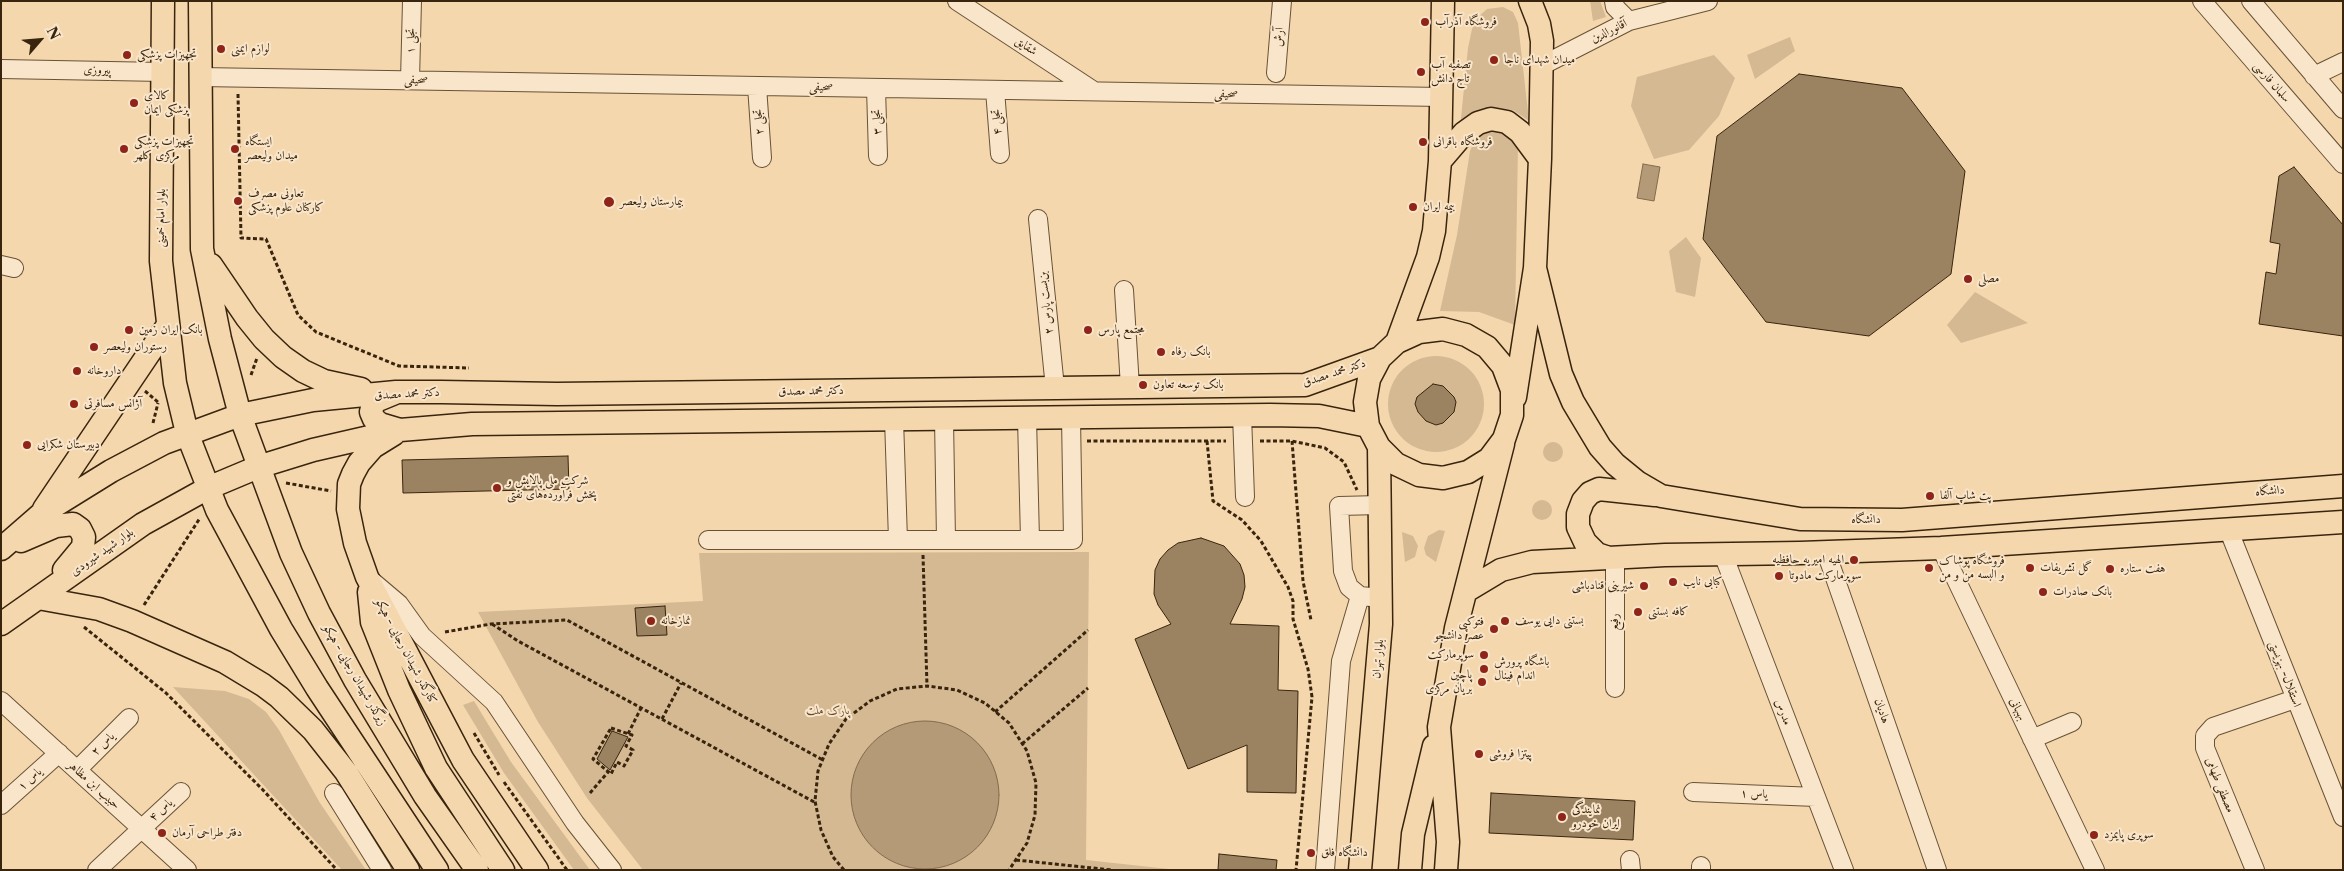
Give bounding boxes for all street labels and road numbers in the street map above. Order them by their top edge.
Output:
street label: آقانورالدین [1588,16,1630,46]
street label: آرش [1271,27,1287,47]
street label: تجلی ١ [404,28,418,54]
street label: شقایق [1012,34,1040,58]
street label: سلمان فارسی [2250,59,2294,105]
street label: پیروزی [83,63,111,77]
street label: صحیفی [404,73,428,87]
street label: صحیفی [809,80,833,94]
street label: صحیفی [1214,87,1238,101]
street label: تجلی ۲ [751,109,767,135]
street label: تجلی ۳ [869,109,885,135]
street label: تجلی ۴ [989,109,1005,135]
street label: بلوار امام خمینی [153,188,169,248]
street label: بن‌بست پارس ۲ [1036,271,1056,335]
street label: دکتر محمد مصدق [1301,356,1367,390]
street label: دکتر محمد مصدق [778,383,844,399]
street label: دکتر محمد مصدق [374,385,440,403]
street label: دانشگاه [2255,483,2285,499]
street label: دانشگاه [1851,513,1881,527]
street label: بلوار شهید شیرودی [68,525,136,579]
street label: کنارگذر شهیدان رجایی - هپکو [372,596,440,706]
street label: رفیع [1608,613,1622,631]
street label: زیرگذر شهیدان رجایی - هپکو [320,622,390,728]
street label: بلوار تهران [1369,639,1387,679]
street label: استقلال- بهزیستی [2266,639,2304,709]
street label: بهبهانی [2006,695,2030,723]
street label: مدرس [1771,697,1795,727]
street label: هادیان [1871,697,1893,725]
street label: یاس ۲ [88,729,118,759]
street label: مصطفی طهامی [2202,755,2238,815]
street label: حبیب ابن مظاهر [65,758,123,812]
street label: یاس ۱ [15,765,45,793]
street label: یاس ۱ [1740,786,1768,802]
street label: یاس ۴ [146,796,176,824]

